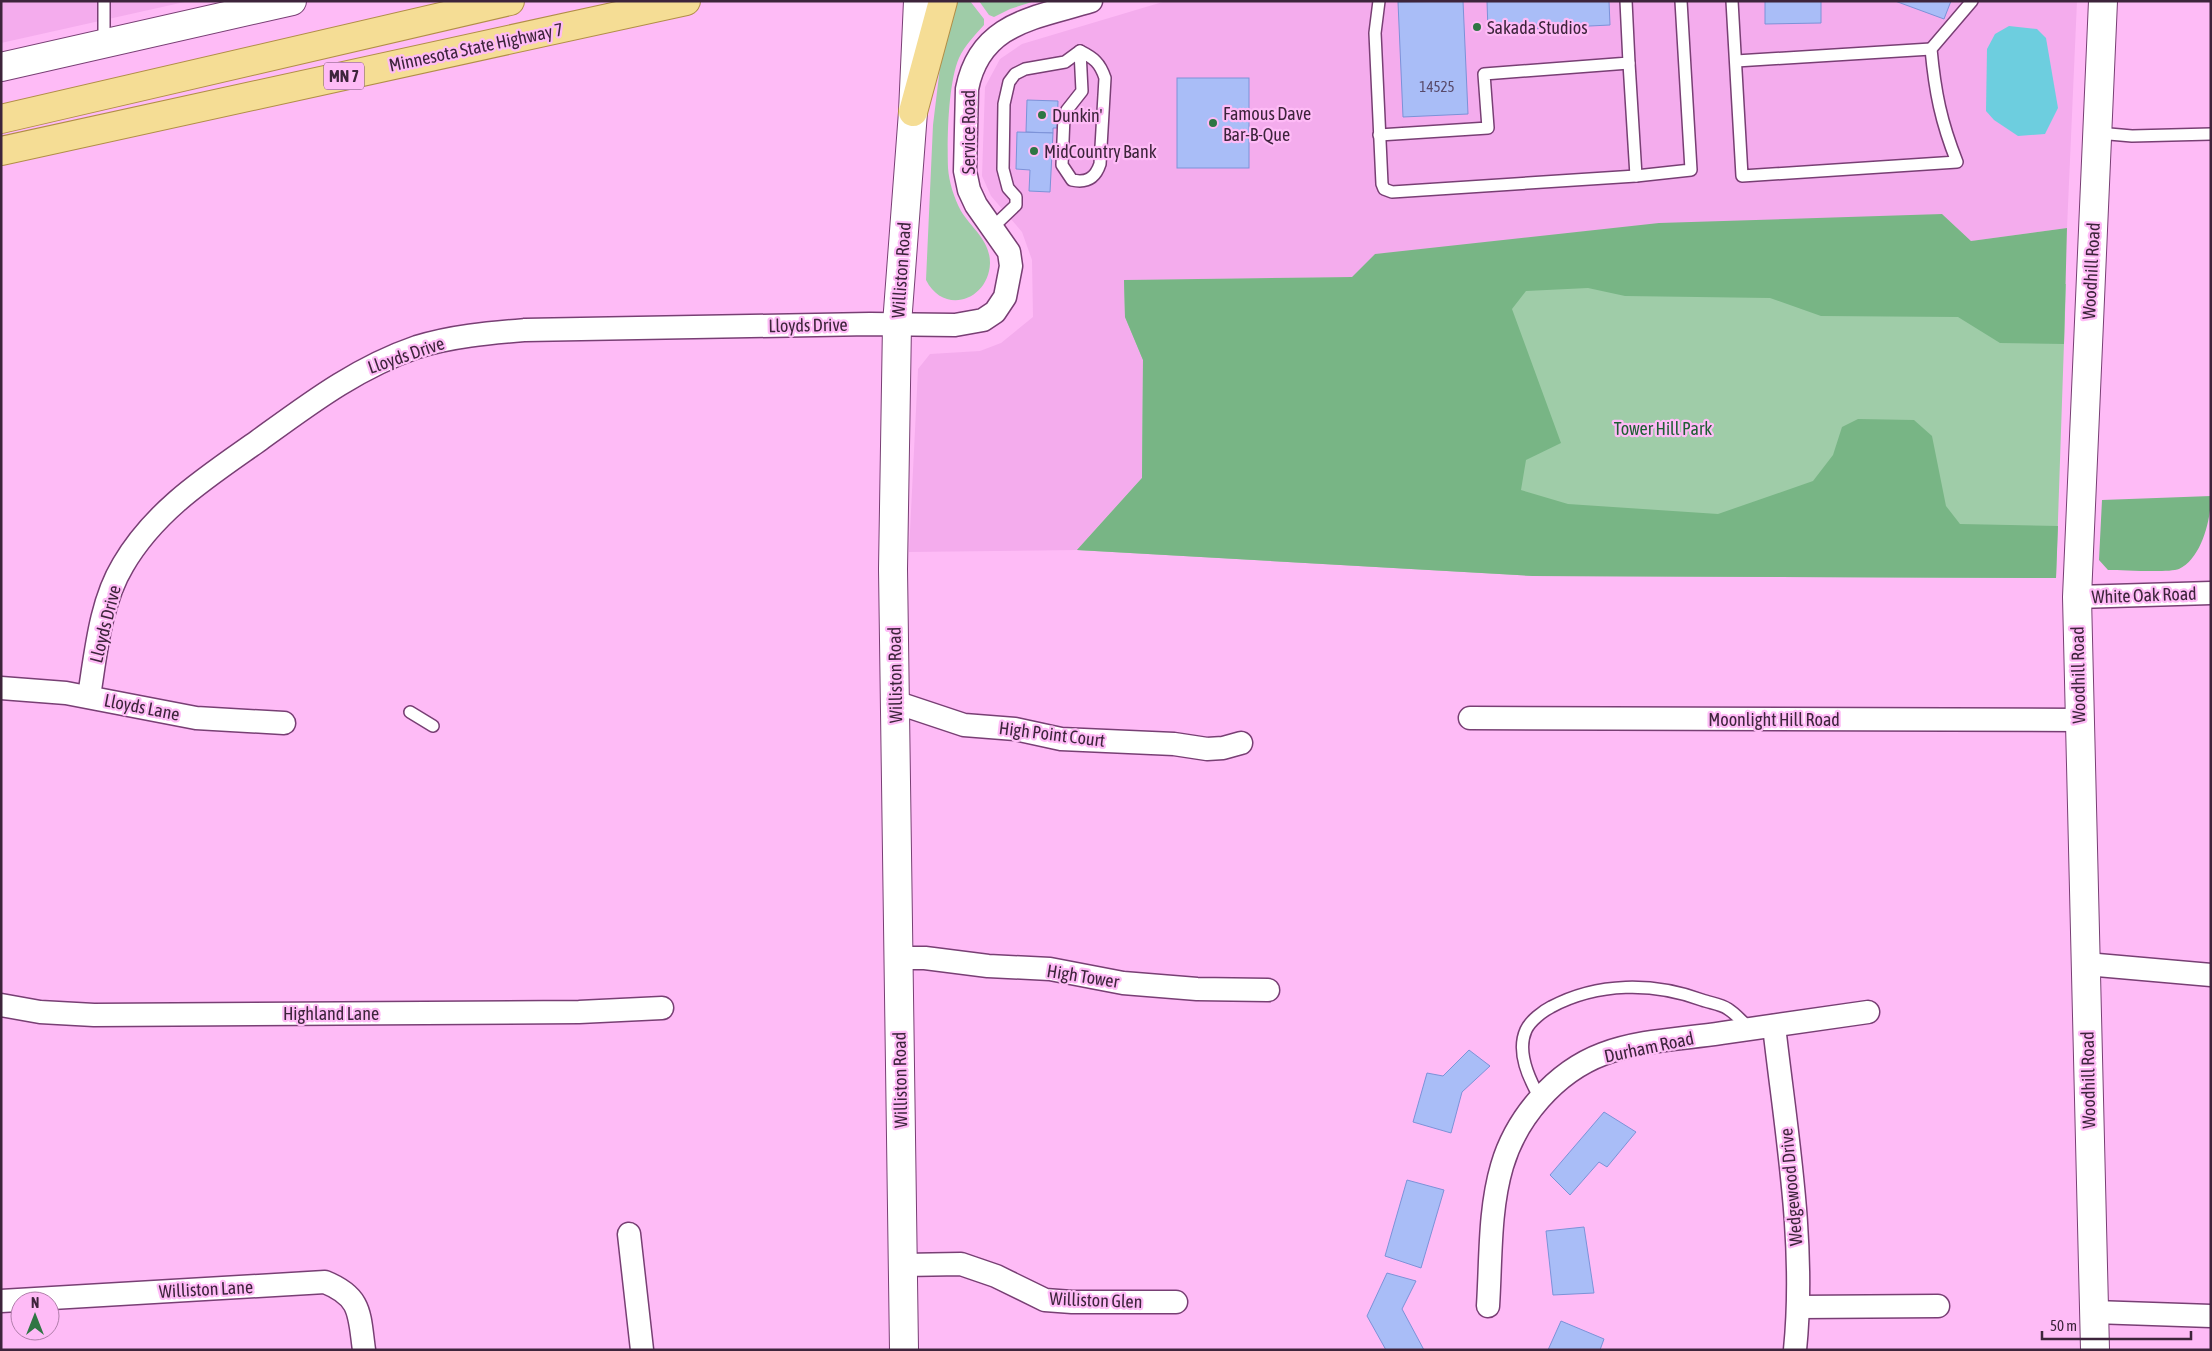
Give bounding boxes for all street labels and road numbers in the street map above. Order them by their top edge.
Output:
street label: Minnesota State Highway 7 [387,18,565,76]
road number: MN 7 [324,62,364,90]
street label: Service Road [958,90,979,174]
street label: Williston Road [887,221,915,319]
street label: Woodhill Road [2078,222,2104,320]
street label: Lloyds Drive [768,314,848,336]
street label: Lloyds Drive [365,332,447,378]
street label: Lloyds Drive [85,583,125,665]
street label: White Oak Road [2091,583,2197,607]
street label: Woodhill Road [2067,626,2089,724]
street label: Williston Road [884,627,906,723]
street label: Lloyds Lane [102,689,182,725]
street label: Moonlight Hill Road [1708,709,1840,730]
street label: High Point Court [998,717,1106,751]
street label: High Tower [1045,960,1121,992]
street label: Highland Lane [283,1003,379,1024]
street label: Durham Road [1602,1027,1696,1067]
street label: Woodhill Road [2077,1031,2099,1129]
street label: Williston Road [889,1032,911,1128]
street label: Wedgewood Drive [1775,1127,1807,1247]
street label: Williston Lane [158,1276,254,1302]
street label: Williston Glen [1049,1288,1143,1312]

